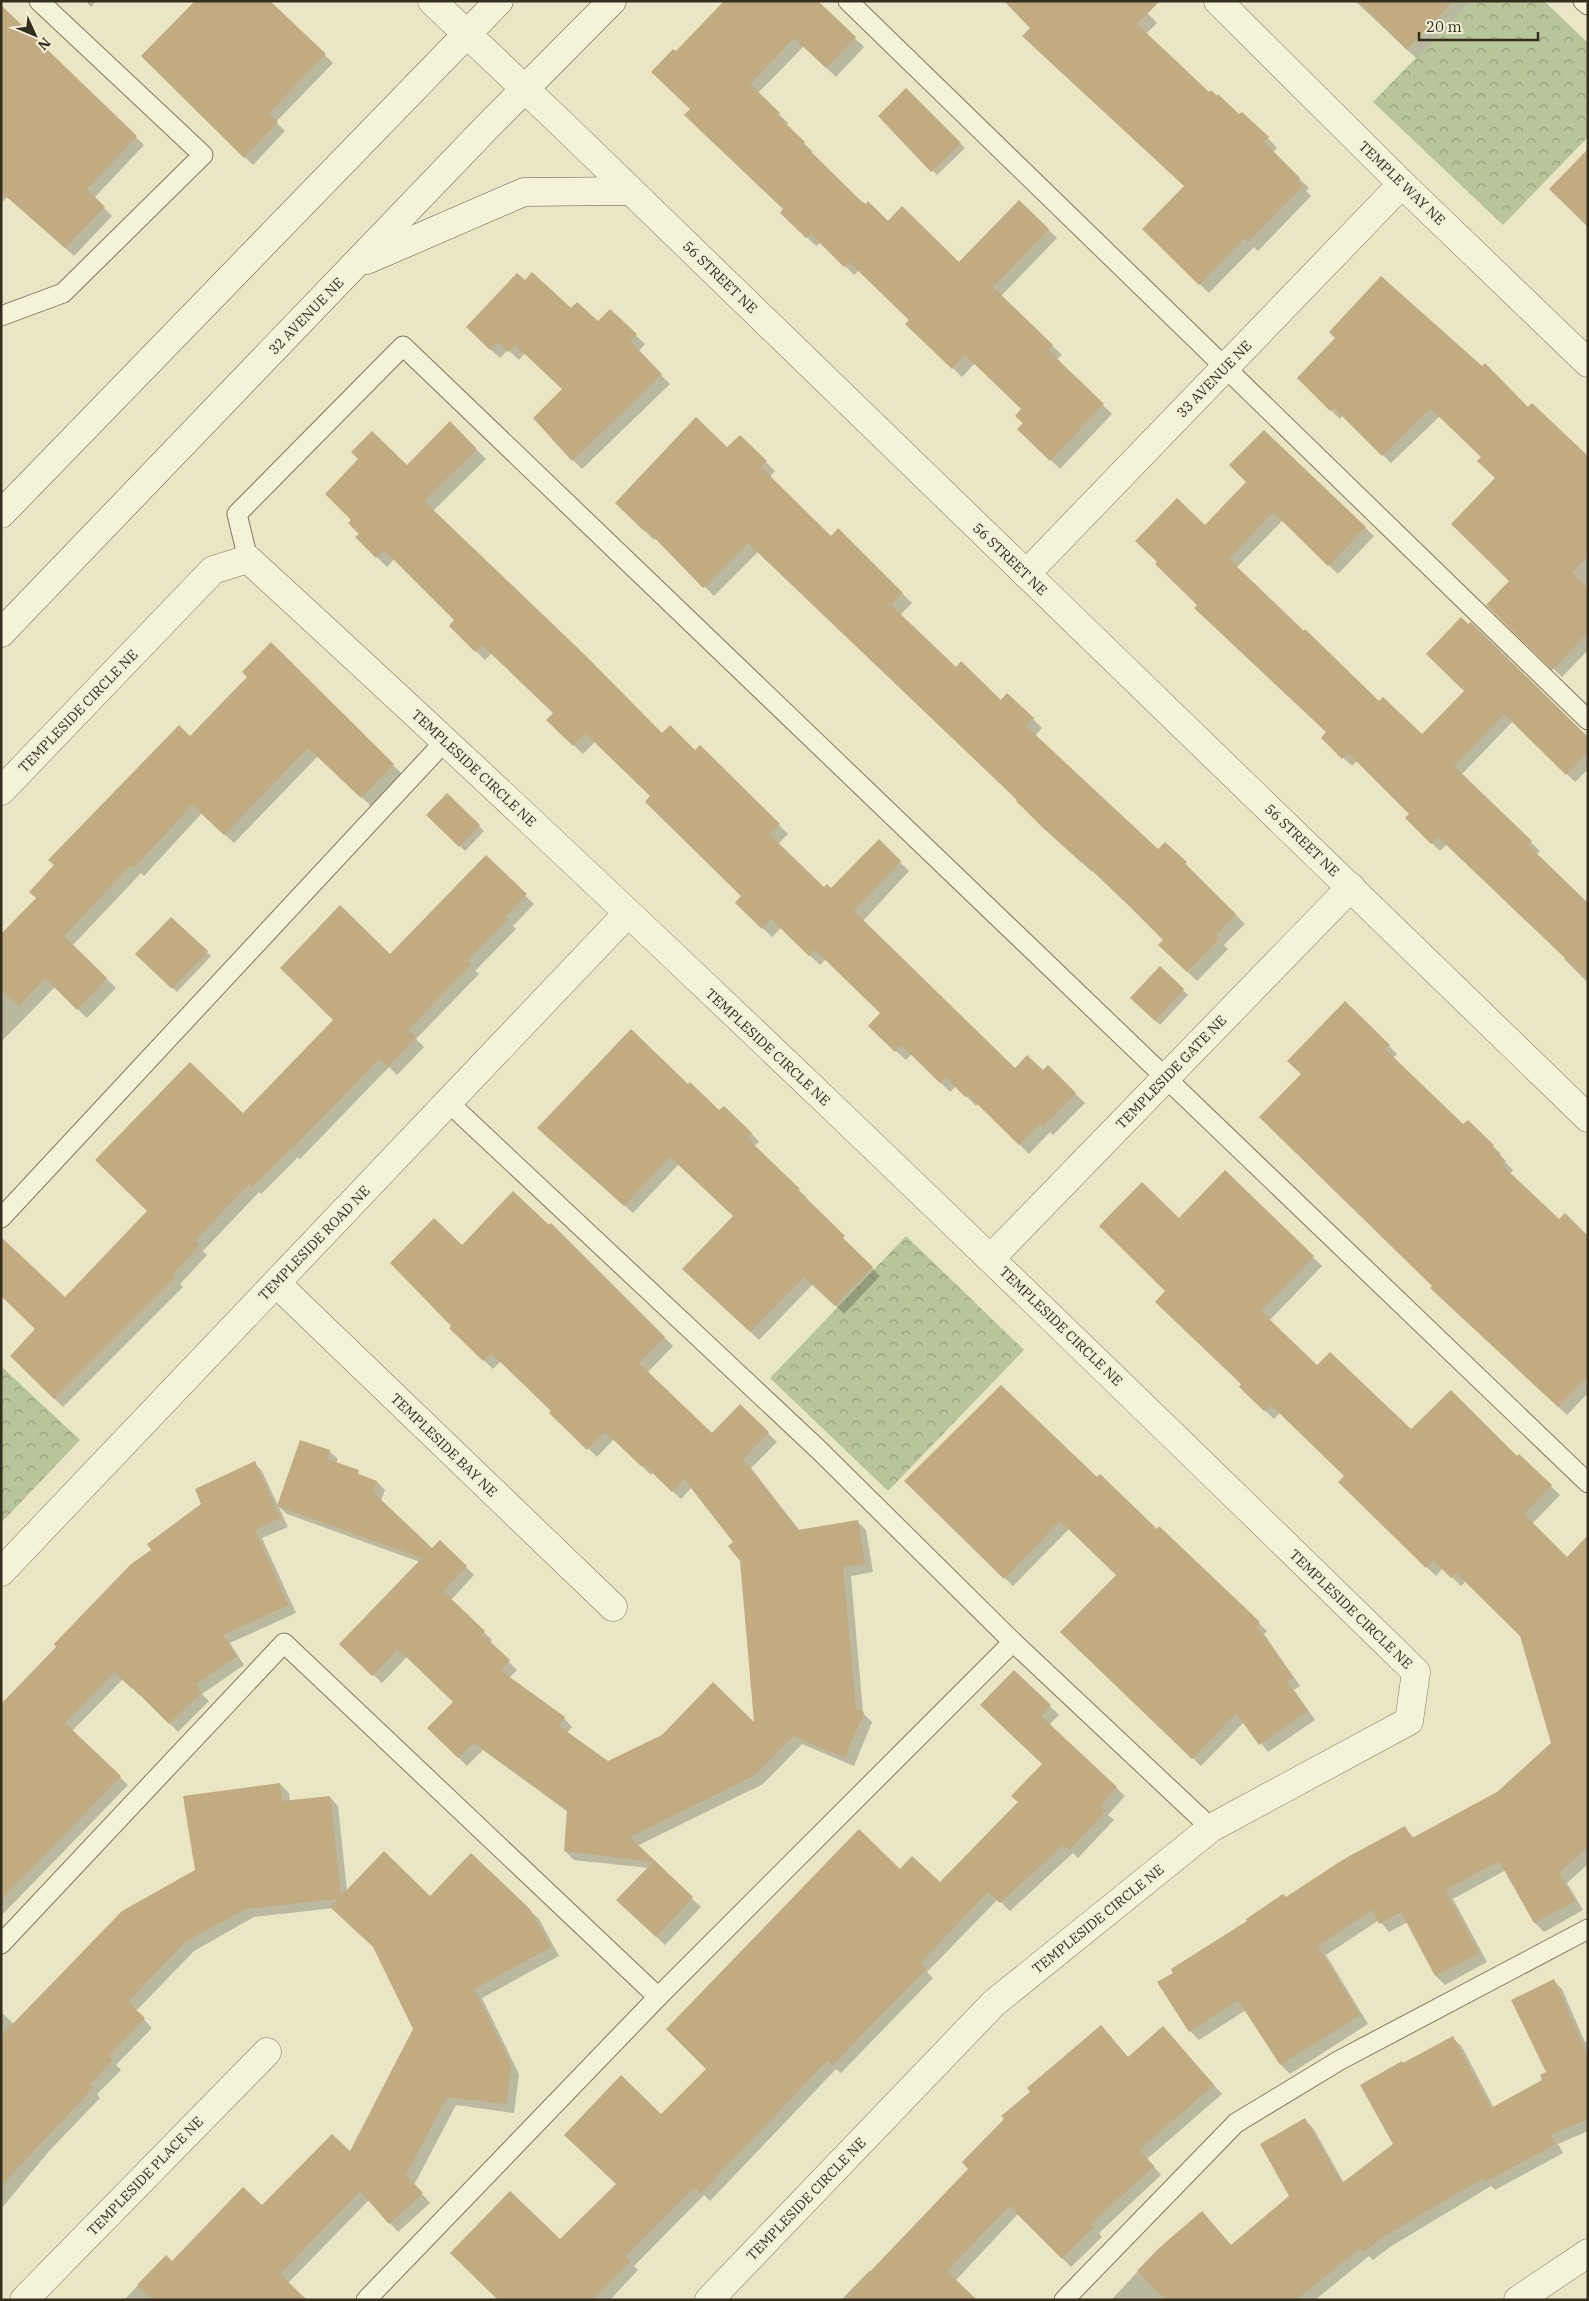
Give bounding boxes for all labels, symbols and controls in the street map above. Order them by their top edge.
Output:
north arrow [10,10,60,60]
scale bar [1419,10,1538,42]
text: 20 m [1426,17,1462,36]
text: N [34,34,55,54]
street label: TEMPLE WAY NE [1355,137,1449,229]
street label: 56 STREET NE [679,237,761,317]
street label: 32 AVENUE NE [265,274,347,358]
street label: 33 AVENUE NE [1173,337,1255,421]
street label: 56 STREET NE [969,519,1051,599]
street label: TEMPLESIDE CIRCLE NE [14,646,142,776]
street label: TEMPLESIDE CIRCLE NE [408,705,540,831]
street label: 56 STREET NE [1261,800,1343,880]
street label: TEMPLESIDE CIRCLE NE [702,984,834,1110]
street label: TEMPLESIDE GATE NE [1112,1011,1230,1133]
street label: TEMPLESIDE ROAD NE [254,1182,374,1304]
street label: TEMPLESIDE CIRCLE NE [996,1262,1126,1390]
street label: TEMPLESIDE BAY NE [387,1389,501,1501]
street label: TEMPLESIDE CIRCLE NE [1286,1545,1416,1673]
street label: TEMPLESIDE CIRCLE NE [1029,1860,1167,1978]
street label: TEMPLESIDE PLACE NE [83,2112,207,2240]
street label: TEMPLESIDE CIRCLE NE [742,2134,870,2264]

